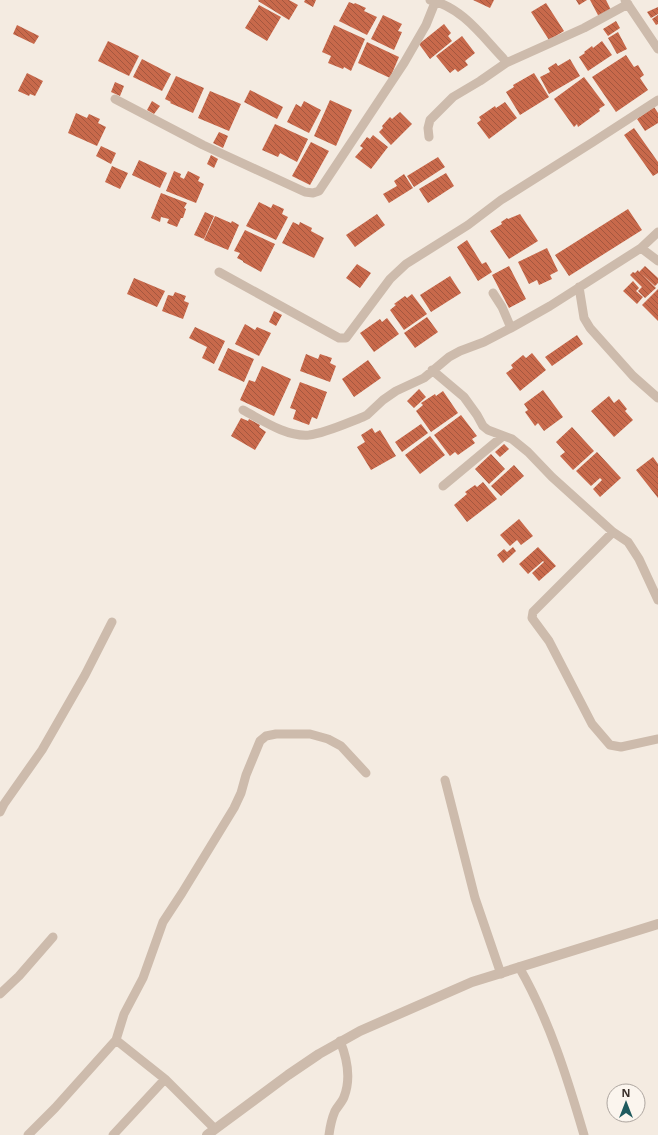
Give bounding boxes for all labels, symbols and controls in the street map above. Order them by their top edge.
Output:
north arrow [606,1083,646,1123]
text: N [622,1085,630,1100]

